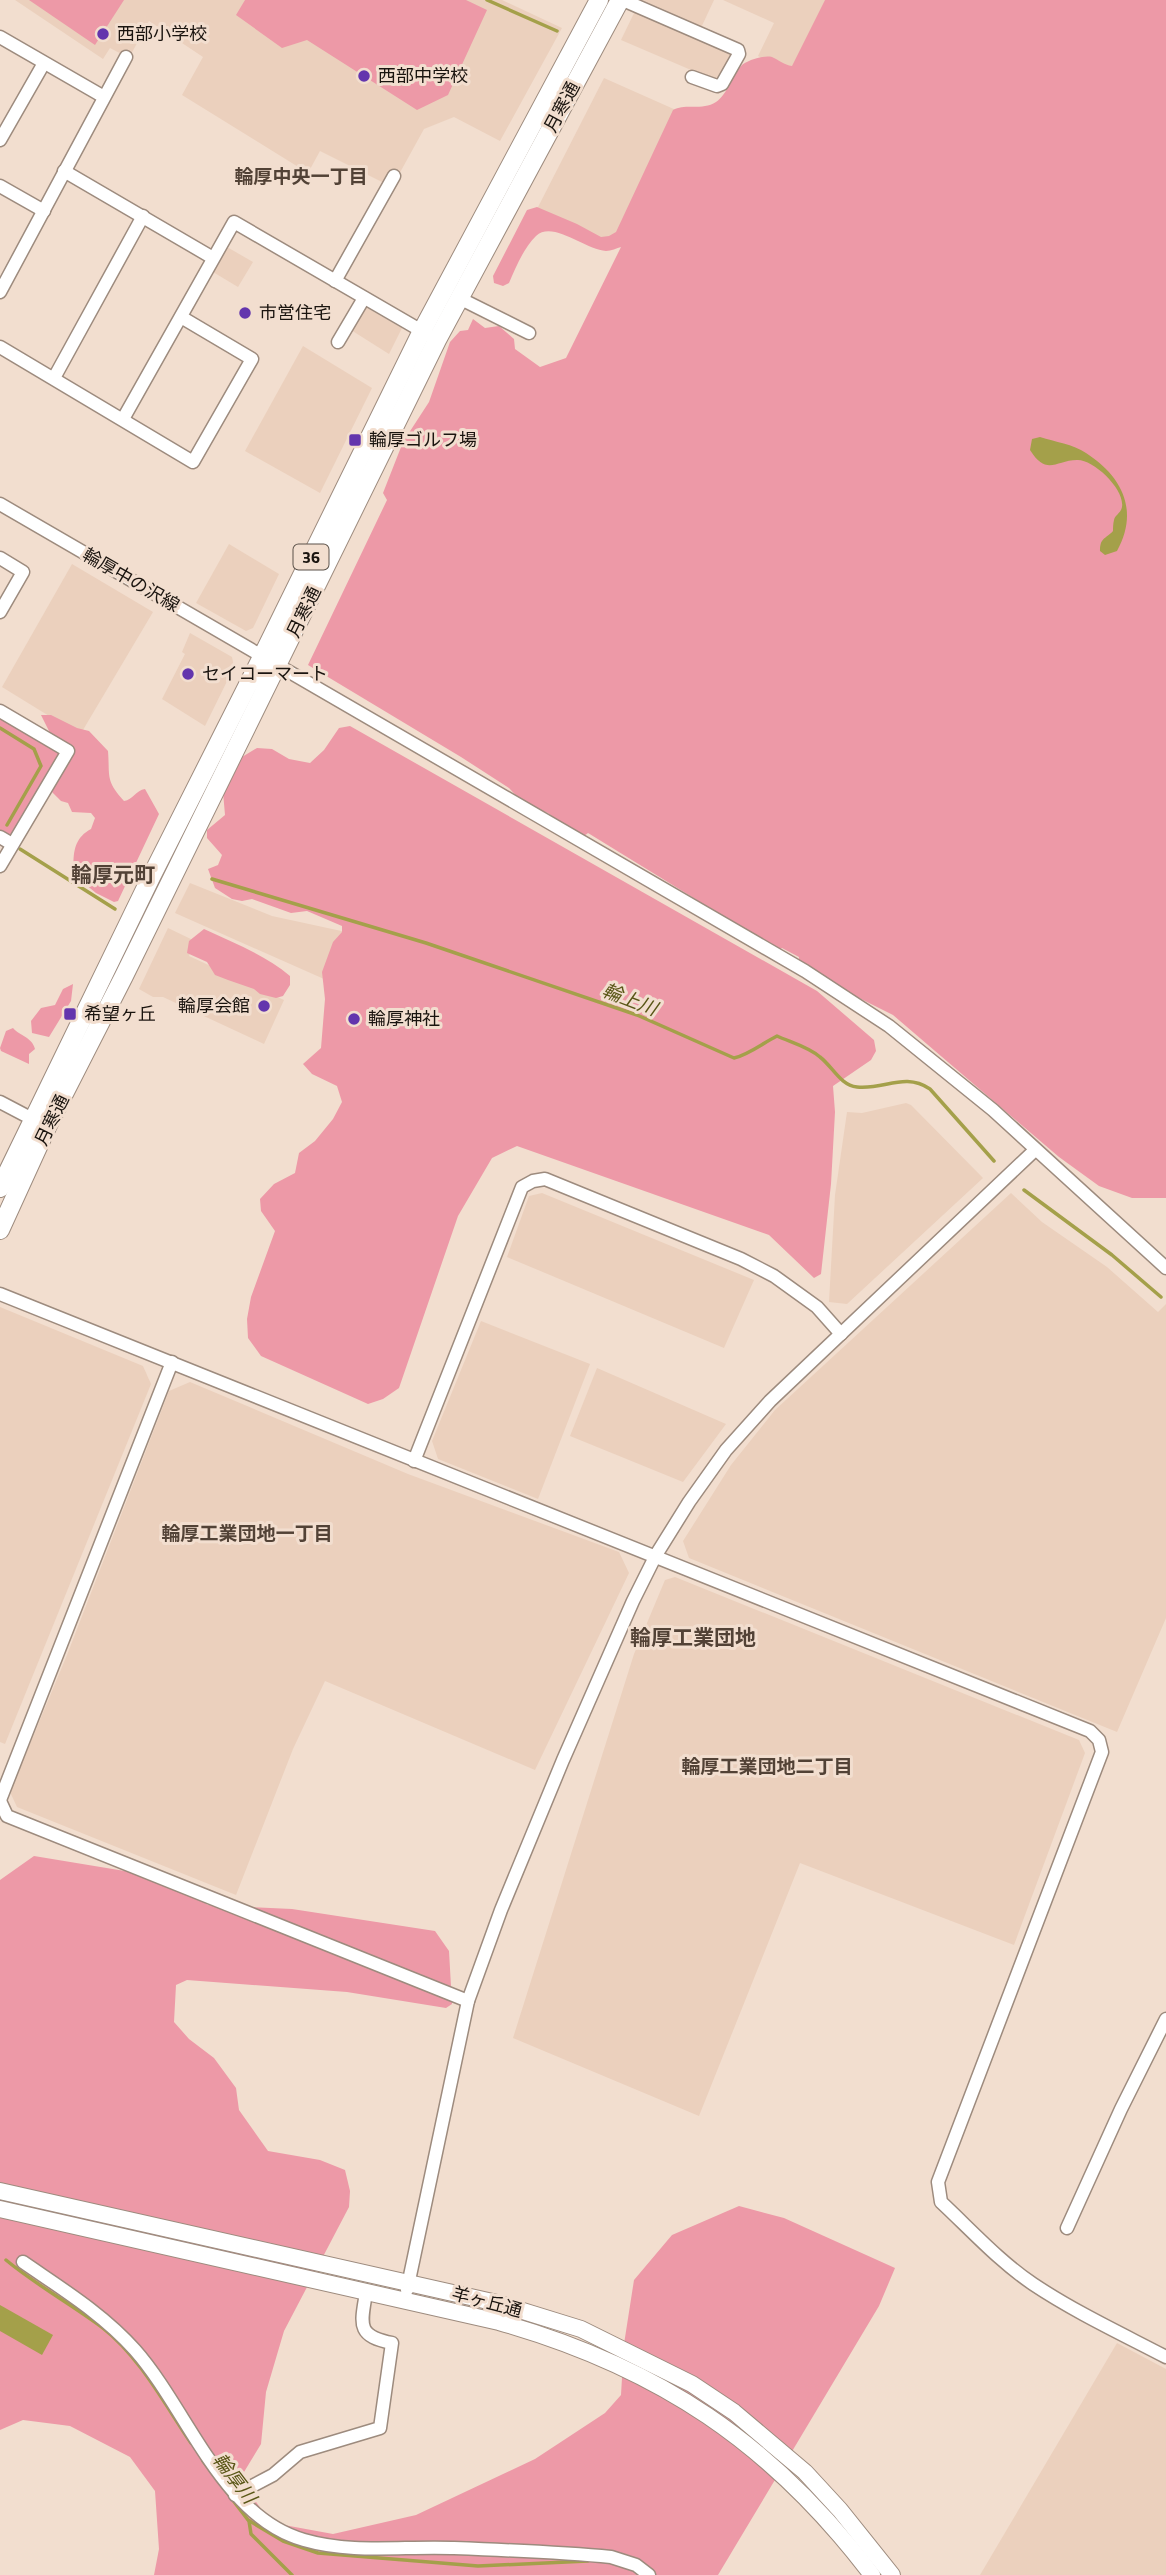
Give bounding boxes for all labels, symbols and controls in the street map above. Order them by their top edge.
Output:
place label: 西部小学校 [117,20,207,47]
marker: 西部小学校 [95,26,111,42]
place label: 西部中学校 [378,62,468,89]
marker: 西部中学校 [356,68,372,84]
street label: 月寒通 [537,77,586,137]
district label: 輪厚中央一丁目 [234,161,368,190]
place label: 市営住宅 [259,299,331,326]
marker: 市営住宅 [237,305,253,321]
place label: 輪厚ゴルフ場 [369,426,477,453]
marker: 輪厚ゴルフ場 [347,432,363,448]
street label: 輪厚中の沢線 [78,541,185,618]
road number: 36 [294,544,328,570]
street label: 月寒通 [280,582,328,642]
place label: セイコーマート [202,660,328,687]
marker: セイコーマート [180,666,196,682]
district label: 輪厚元町 [71,858,155,890]
water label: 輪上川 [598,975,664,1023]
place label: 輪厚会館 [178,992,250,1019]
marker: 輪厚会館 [256,998,272,1014]
place label: 希望ヶ丘 [84,1000,156,1027]
place label: 輪厚神社 [368,1005,440,1032]
marker: 希望ヶ丘 [62,1006,78,1022]
marker: 輪厚神社 [346,1011,362,1027]
street label: 月寒通 [28,1090,76,1150]
district label: 輪厚工業団地一丁目 [161,1518,333,1547]
district label: 輪厚工業団地 [630,1621,756,1653]
district label: 輪厚工業団地二丁目 [681,1751,853,1780]
street label: 羊ヶ丘通 [449,2279,525,2324]
water label: 輪厚川 [207,2446,265,2511]

